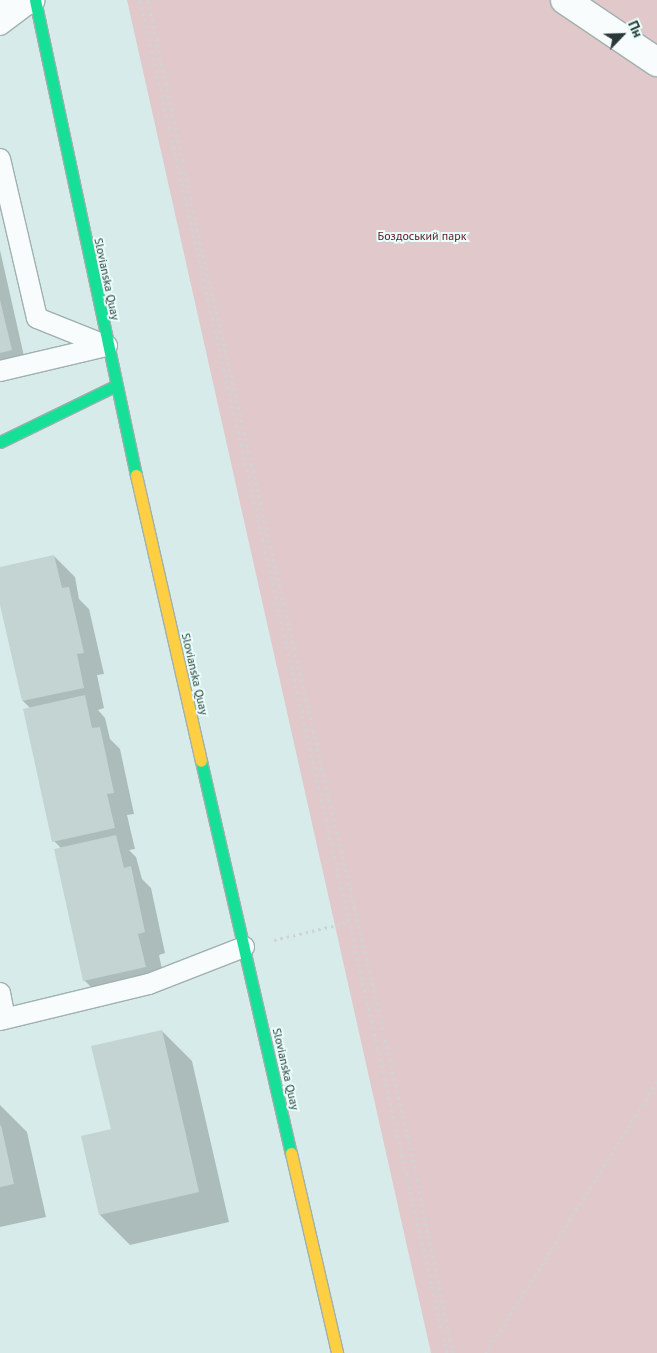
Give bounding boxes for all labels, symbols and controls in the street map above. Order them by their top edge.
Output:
north arrow [597,10,647,60]
text: Пн [624,18,647,40]
park label: Боздоський парк [378,229,466,243]
street label: Slovianska Quay [91,236,123,322]
street label: Slovianska Quay [179,632,211,716]
street label: Slovianska Quay [270,1027,302,1111]

